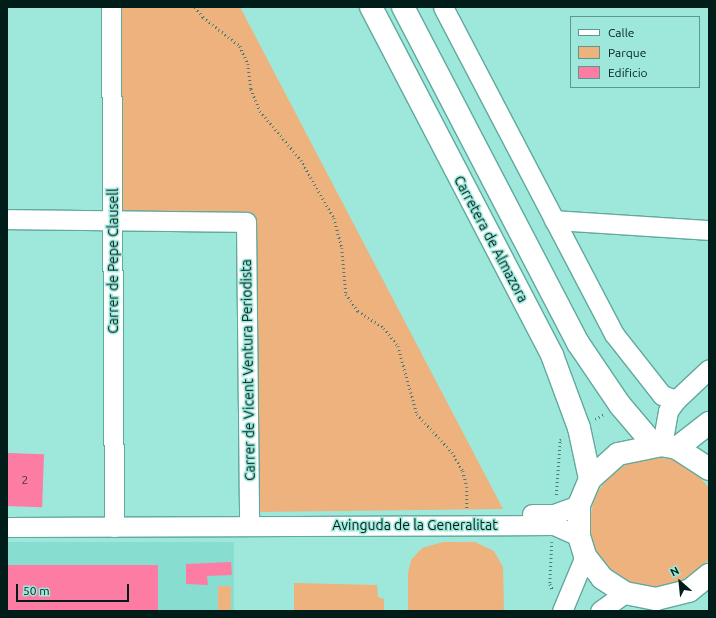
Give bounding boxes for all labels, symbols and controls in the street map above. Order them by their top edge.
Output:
legend [570,16,700,88]
text: Calle [608,26,634,39]
text: Parque [608,46,646,59]
text: Edificio [608,66,648,79]
street label: Carretera de Almazora [450,173,532,305]
street label: Carrer de Pepe Clausell [105,188,121,334]
street label: Carrer de Vicent Ventura Periodista [238,259,258,481]
house number: 2 [22,473,28,487]
street label: Avinguda de la Generalitat [332,517,498,533]
north arrow [660,562,700,602]
text: N [668,564,681,579]
scale bar [18,576,131,602]
text: 50 m [23,584,50,597]

